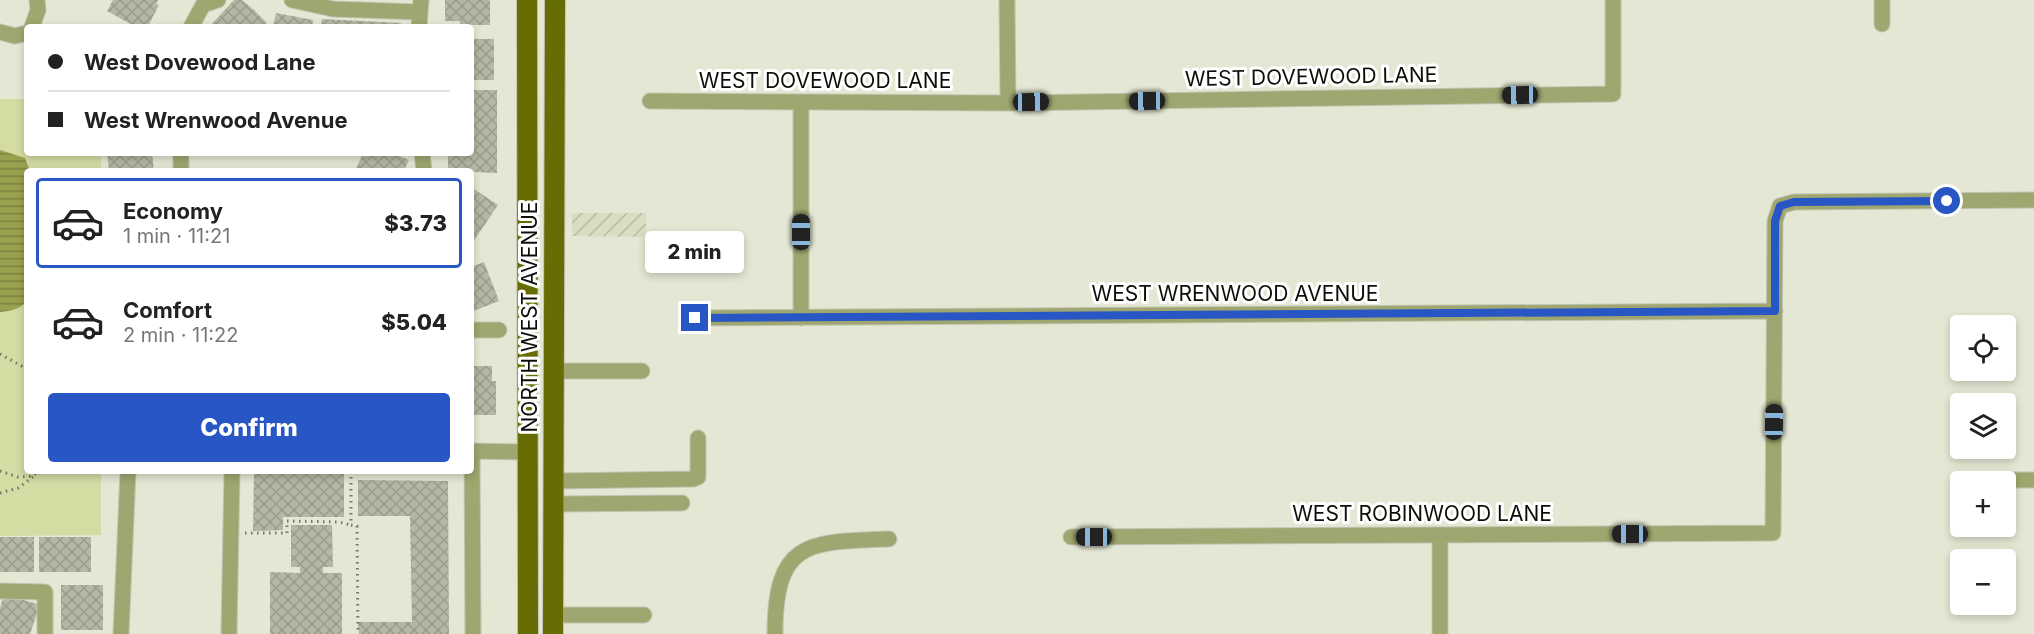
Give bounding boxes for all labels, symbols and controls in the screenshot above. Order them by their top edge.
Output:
text: West Dovewood Lane [84,49,315,75]
street label: WEST DOVEWOOD LANE [1185,62,1437,91]
street label: WEST DOVEWOOD LANE [699,68,951,93]
car [1502,86,1538,104]
car [1129,92,1165,110]
car [1013,93,1049,111]
text: West Wrenwood Avenue [84,107,348,133]
route start [1933,187,1960,214]
icon: car [51,196,105,250]
text: Economy [123,198,223,224]
street label: NORTH WEST AVENUE [517,202,542,432]
text: $3.73 [384,210,447,236]
car [792,214,810,250]
text: 1 min · 11:21 [123,224,230,248]
callout: 2 min [646,231,744,273]
text: 2 min [667,240,722,264]
street label: WEST WRENWOOD AVENUE [1091,281,1379,306]
icon: car [51,295,105,349]
text: Comfort [123,297,212,323]
route end [681,304,708,331]
text: $5.04 [381,309,447,335]
map controls [1950,315,2016,615]
button: locate [1950,315,2016,381]
text: 2 min · 11:22 [123,323,238,347]
button: Confirm [48,393,450,462]
button: layers [1950,393,2016,459]
car [1765,404,1783,440]
button: + [1950,471,2016,537]
street label: WEST ROBINWOOD LANE [1292,501,1552,526]
car [1612,525,1648,543]
car [1076,528,1112,546]
button: − [1950,549,2016,615]

